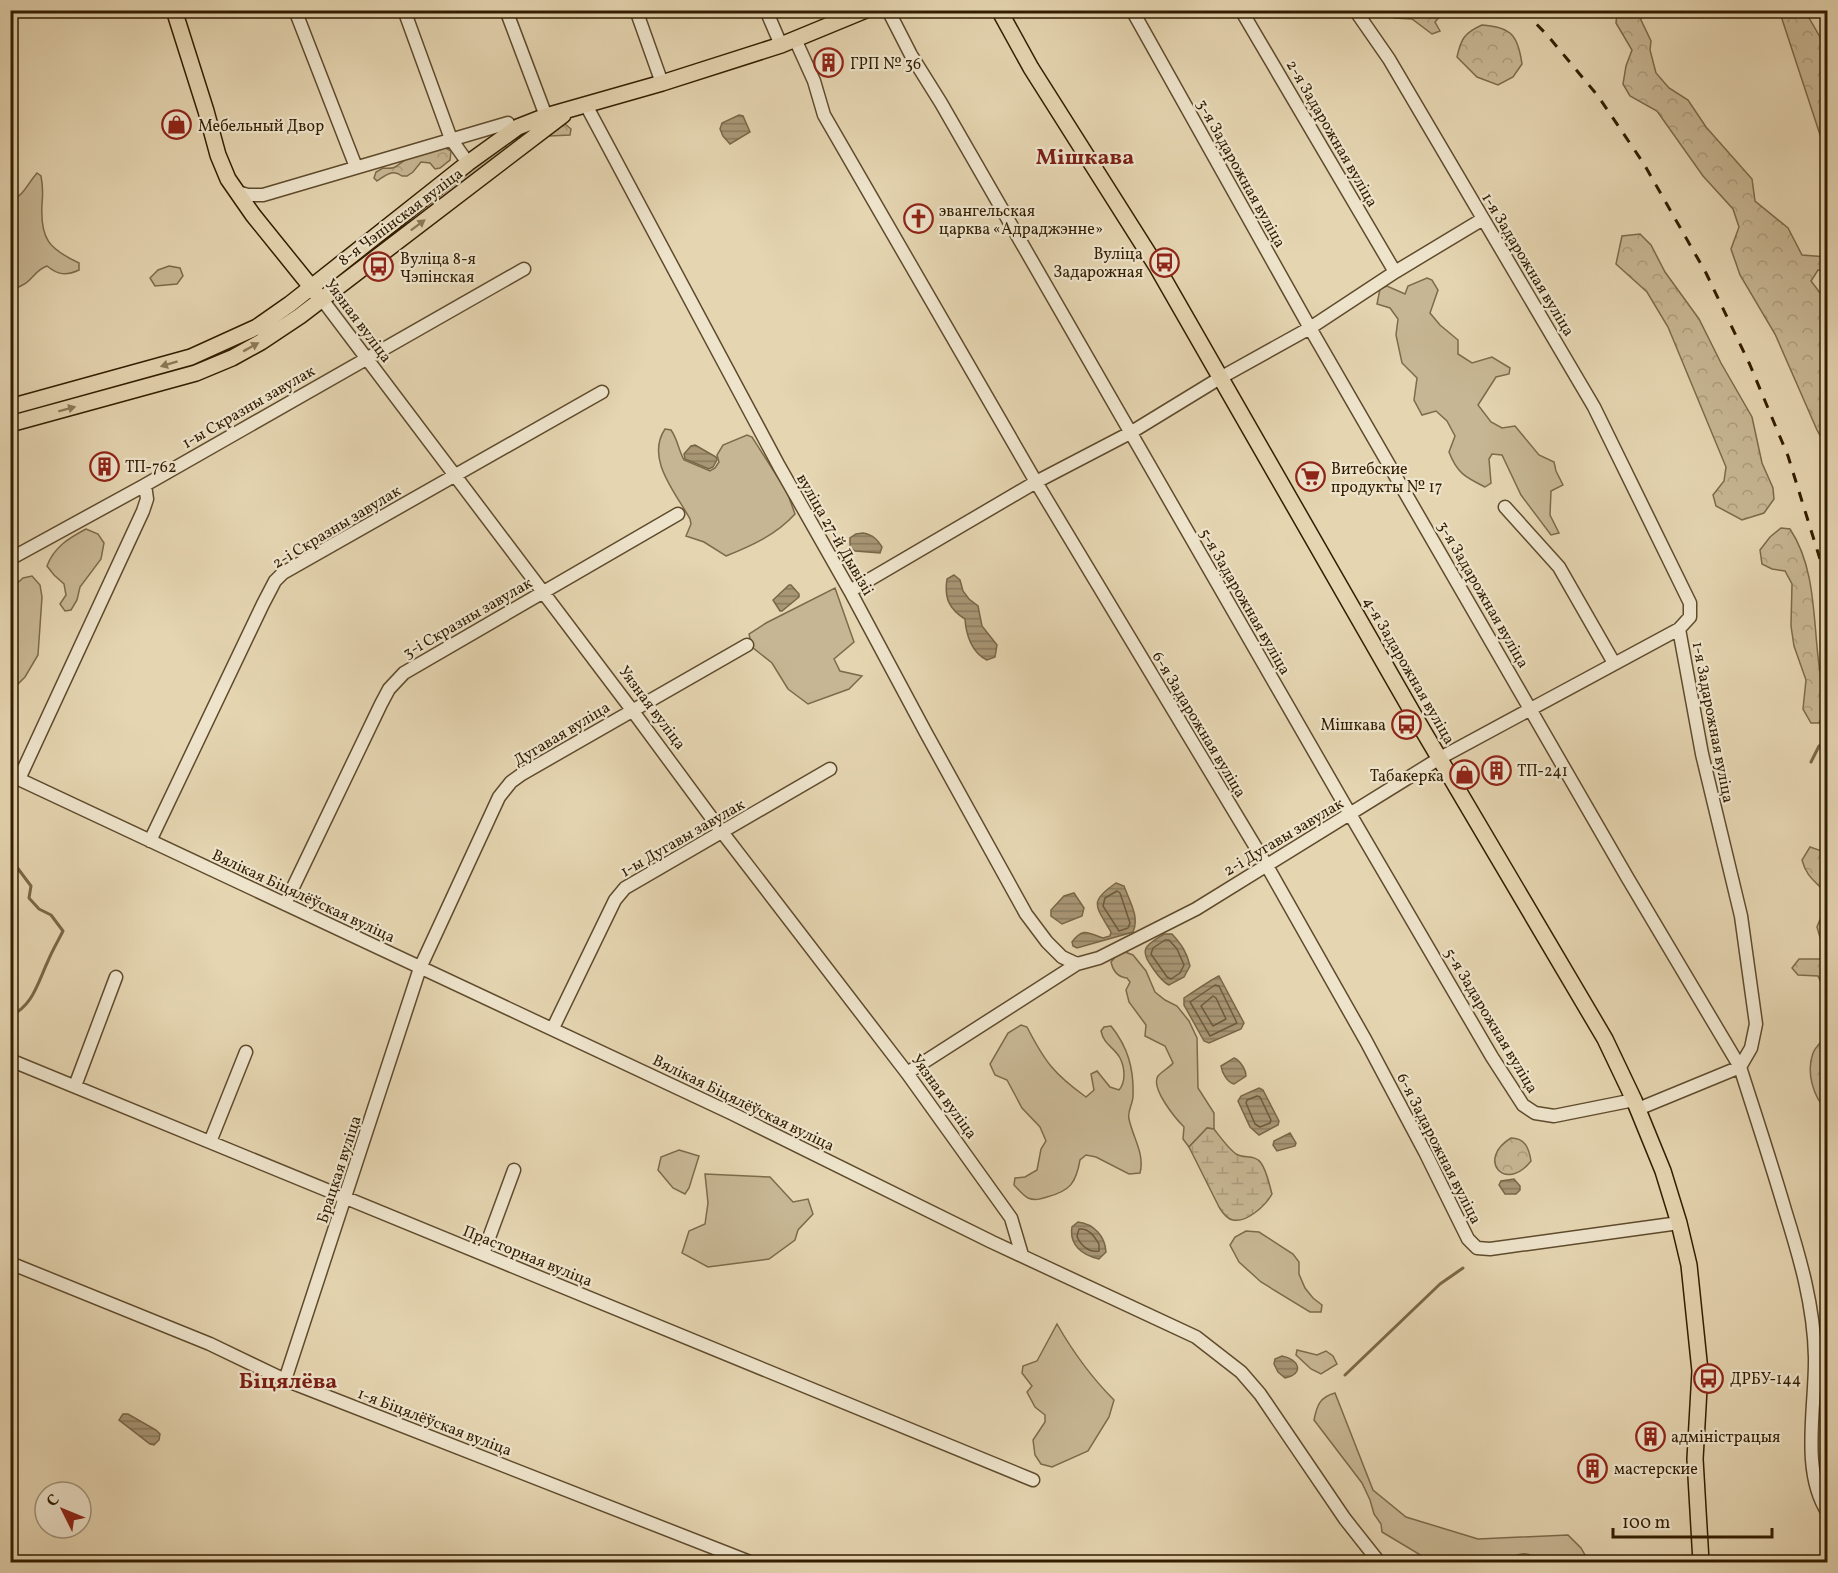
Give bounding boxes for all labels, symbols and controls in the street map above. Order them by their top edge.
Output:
building icon: ГРП № 36 [813,47,845,79]
place label: ГРП № 36 [850,54,921,76]
street label: 2-я Задарожная вуліца [1280,56,1383,212]
street label: 3-я Задарожная вуліца [1190,96,1290,252]
shop icon: Мебельный Двор [161,109,193,141]
place label: Мебельный Двор [198,116,324,138]
district label: Мішкава [1036,143,1134,174]
street label: 8-я Чэпінская вуліца [334,163,468,272]
street label: 1-я Задарожная вуліца [1476,189,1579,341]
place label: эвангельская царква «Адраджэнне» [939,201,1103,241]
church icon: эвангельская царква «Адраджэнне» [902,203,934,235]
one-way arrow [409,219,425,231]
place label: Вуліца Задарожная [1053,244,1143,284]
bus stop icon: Вуліца Задарожная [1148,246,1180,278]
place label: Вуліца 8-я Чэпінская [400,249,476,289]
bus stop icon: Вуліца 8-я Чэпінская [363,251,395,283]
street label: Уязная вуліца [319,275,396,368]
one-way arrow [243,342,260,352]
one-way arrow [160,360,178,369]
street label: 1-ы Скразны завулак [179,360,320,455]
one-way arrow [58,403,76,413]
building icon: ТП-762 [88,450,120,482]
place label: ТП-762 [125,457,177,479]
place label: Витебские продукты № 17 [1331,459,1443,499]
supermarket icon: Витебские продукты № 17 [1294,461,1326,493]
street label: вуліца 27-й Дывізіі [790,470,878,600]
street label: 2-і Скразны завулак [269,480,406,575]
street label: 3-я Задарожная вуліца [1431,517,1533,673]
street label: 5-я Задарожная вуліца [1193,525,1295,679]
street label: 3-і Скразны завулак [399,572,537,665]
street label: 4-я Задарожная вуліца [1357,593,1460,749]
street label: 1-я Задарожная вуліца [1686,640,1738,805]
street label: 6-я Задарожная вуліца [1146,648,1251,802]
street label: Уязная вуліца [613,662,690,755]
street label: Дугавая вуліца [509,697,615,772]
bus stop icon: Мішкава [1391,708,1423,740]
place label: Мішкава [1320,715,1386,737]
building icon: ТП-241 [1480,754,1512,786]
shop icon: Табакерка [1449,759,1481,791]
place label: ТП-241 [1517,761,1568,783]
place label: Табакерка [1370,766,1444,788]
street label: 2-і Дугавы завулак [1220,793,1349,882]
street label: 1-ы Дугавы завулак [617,794,750,883]
street label: Вялікая Біцялёўская вуліца [208,845,398,949]
street label: 5-я Задарожная вуліца [1438,944,1542,1098]
street label: Вялікая Біцялёўская вуліца [649,1050,838,1157]
street label: Уязная вуліца [905,1050,982,1144]
street label: 6-я Задарожная вуліца [1391,1070,1486,1228]
street label: Брацкая вуліца [312,1113,368,1226]
street label: Прасторная вуліца [459,1221,595,1293]
bus stop icon: ДРБУ-144 [1693,1362,1725,1394]
district label: Біцялёва [239,1367,337,1398]
place label: ДРБУ-144 [1730,1369,1801,1391]
street label: 1-я Біцялёўская вуліца [354,1383,515,1463]
building icon: адміністрацыя [1634,1420,1666,1452]
place label: адміністрацыя [1671,1427,1780,1449]
building icon: мастерские [1577,1452,1609,1484]
place label: мастерские [1614,1459,1698,1481]
north arrow [33,1480,93,1540]
text: С [42,1490,65,1512]
scale bar [1613,1501,1772,1539]
text: 100 m [1622,1511,1671,1536]

